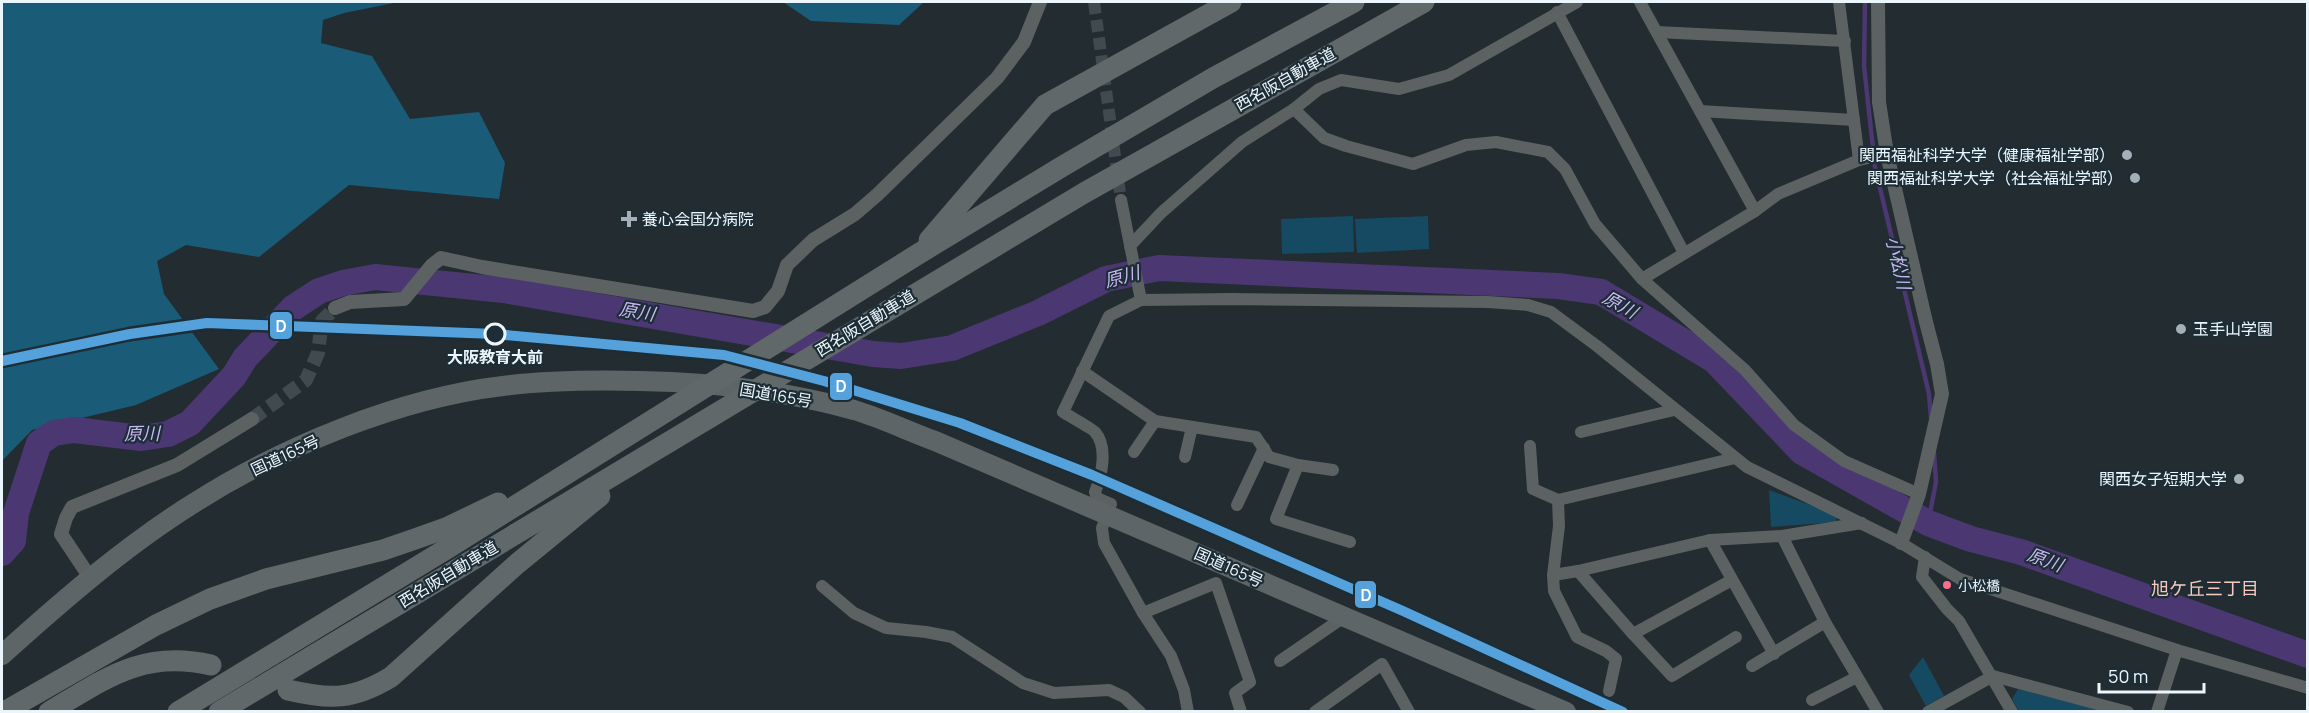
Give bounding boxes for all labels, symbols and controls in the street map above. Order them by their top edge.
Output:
street label: 西名阪自動車道 [1231,42,1339,116]
place label: 関西福祉科学大学（健康福祉学部） [1859,144,2115,166]
marker: 関西福祉科学大学（健康福祉学部） [2120,148,2134,162]
place label: 関西福祉科学大学（社会福祉学部） [1867,167,2123,189]
marker: 関西福祉科学大学（社会福祉学部） [2128,171,2142,185]
place label: 養心会国分病院 [642,208,754,230]
marker: 養心会国分病院 [620,210,638,228]
water label: 小松川 [1881,234,1917,294]
water label: 原川 [1101,259,1144,292]
street label: 西名阪自動車道 [811,285,919,361]
water label: 原川 [1599,285,1644,324]
water label: 原川 [618,296,659,326]
line badge: D [269,311,293,340]
text: D [275,315,287,337]
place label: 玉手山学園 [2193,318,2273,340]
marker: 玉手山学園 [2174,322,2188,336]
marker: 大阪教育大前 [484,323,506,345]
place label: 大阪教育大前 [447,346,543,368]
line badge: D [829,372,853,401]
text: D [835,375,847,397]
street label: 国道165号 [738,378,814,412]
water label: 原川 [124,421,162,445]
street label: 国道165号 [247,430,323,480]
place label: 関西女子短期大学 [2099,468,2227,490]
marker: 関西女子短期大学 [2232,472,2246,486]
street label: 西名阪自動車道 [394,536,502,612]
street label: 国道165号 [1191,542,1267,592]
water label: 原川 [2024,542,2068,577]
place label: 小松橋 [1958,576,2000,595]
district label: 旭ケ丘三丁目 [2151,576,2259,600]
marker: 小松橋 [1941,579,1953,591]
line badge: D [1354,580,1377,609]
text: D [1360,584,1372,606]
scale bar [2099,656,2204,694]
text: 50 m [2108,664,2148,688]

